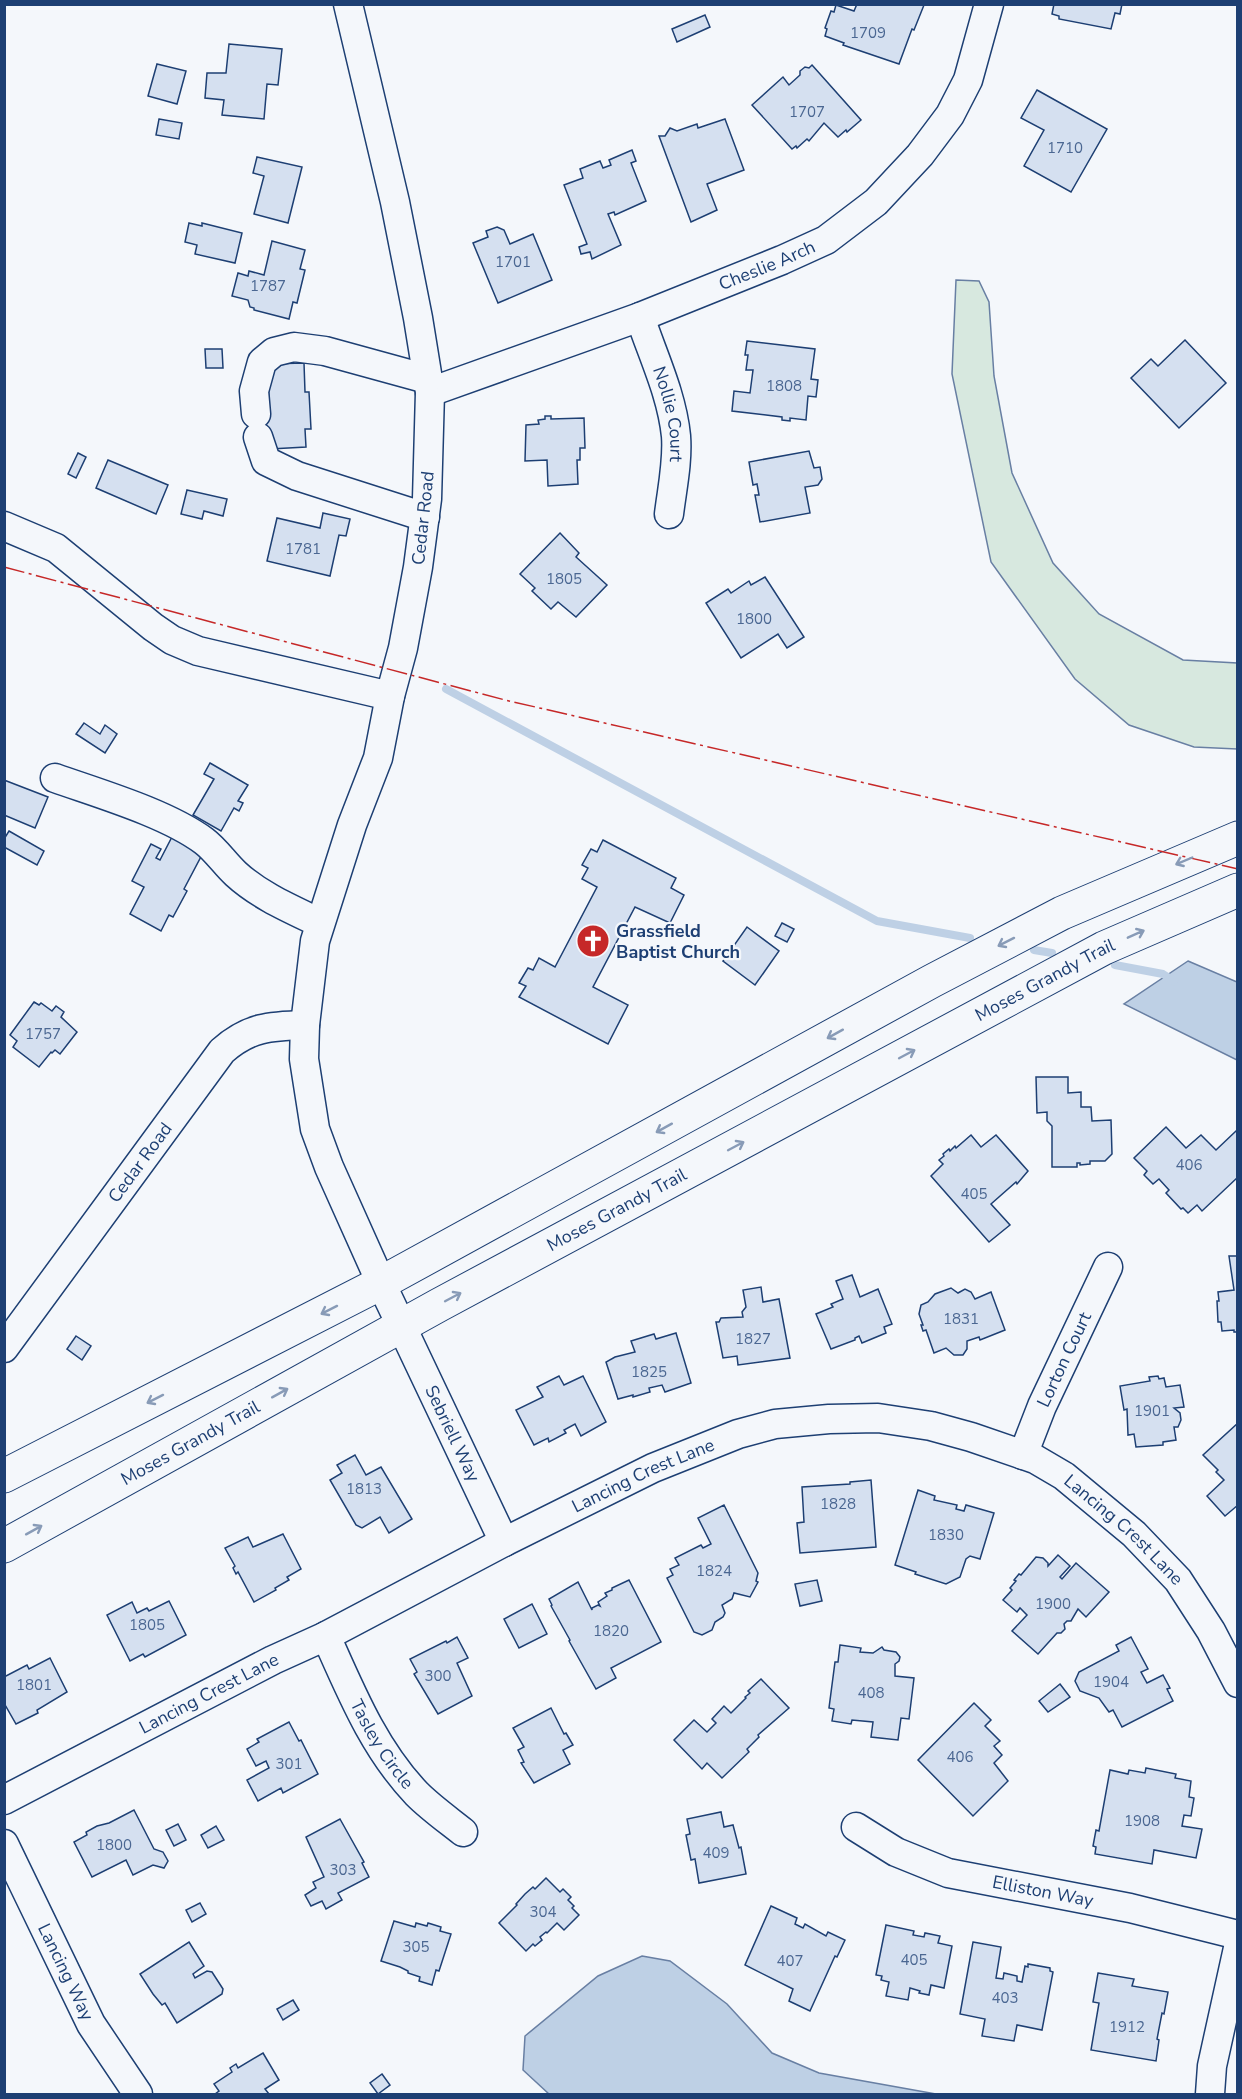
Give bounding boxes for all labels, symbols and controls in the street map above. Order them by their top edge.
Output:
house number: 1709 [850,23,886,43]
house number: 1707 [789,102,825,122]
house number: 1710 [1047,138,1083,158]
street label: Cheslie Arch [715,235,819,296]
house number: 1701 [495,252,531,272]
house number: 1787 [250,276,286,296]
street label: Nollie Court [647,363,688,463]
house number: 1808 [766,376,802,396]
street label: Cedar Road [406,470,440,566]
house number: 1781 [285,539,321,559]
house number: 1805 [546,569,582,589]
house number: 1800 [736,609,772,629]
one-way arrow [1175,856,1193,867]
place label: Grassfield Baptist Church [616,919,740,964]
church icon: Grassfield Baptist Church [575,923,611,959]
one-way arrow [1126,928,1145,939]
street label: Moses Grandy Trail [971,932,1119,1027]
one-way arrow [998,937,1016,948]
house number: 1757 [25,1024,61,1044]
one-way arrow [826,1029,844,1040]
one-way arrow [898,1047,916,1059]
street label: Cedar Road [103,1118,178,1208]
one-way arrow [655,1123,673,1134]
one-way arrow [726,1140,744,1151]
house number: 406 [1175,1155,1203,1175]
street label: Moses Grandy Trail [543,1162,691,1257]
house number: 405 [960,1184,988,1204]
one-way arrow [443,1291,461,1302]
one-way arrow [321,1304,338,1316]
street label: Lorton Court [1031,1307,1097,1411]
house number: 1831 [943,1309,979,1329]
house number: 1827 [735,1329,771,1349]
house number: 1825 [631,1362,667,1382]
street label: Sebriell Way [419,1381,486,1486]
one-way arrow [270,1387,288,1398]
one-way arrow [147,1393,165,1405]
street label: Moses Grandy Trail [116,1394,265,1491]
house number: 1901 [1134,1401,1170,1421]
street label: Lancing Crest Lane [568,1433,718,1518]
street label: Lancing Crest Lane [1059,1469,1189,1590]
house number: 1813 [346,1479,382,1499]
house number: 1828 [820,1494,856,1514]
one-way arrow [25,1524,42,1536]
house number: 1830 [928,1525,964,1545]
house number: 1824 [696,1561,732,1581]
house number: 1900 [1035,1594,1071,1614]
house number: 1805 [129,1615,165,1635]
house number: 1820 [593,1621,629,1641]
street label: Lancing Crest Lane [135,1647,282,1740]
house number: 300 [424,1666,452,1686]
house number: 1904 [1093,1672,1129,1692]
house number: 1801 [16,1675,52,1695]
house number: 408 [857,1683,885,1703]
street label: Tasley Circle [345,1695,419,1794]
house number: 406 [946,1747,974,1767]
house number: 301 [275,1754,303,1774]
house number: 1908 [1124,1811,1160,1831]
house number: 1800 [96,1835,132,1855]
house number: 409 [702,1843,730,1863]
house number: 303 [329,1860,357,1880]
street label: Elliston Way [990,1870,1096,1913]
house number: 304 [529,1902,557,1922]
street label: Lancing Way [32,1919,100,2025]
house number: 305 [402,1937,430,1957]
house number: 405 [900,1950,928,1970]
house number: 407 [776,1951,804,1971]
house number: 403 [991,1988,1019,2008]
house number: 1912 [1109,2017,1145,2037]

